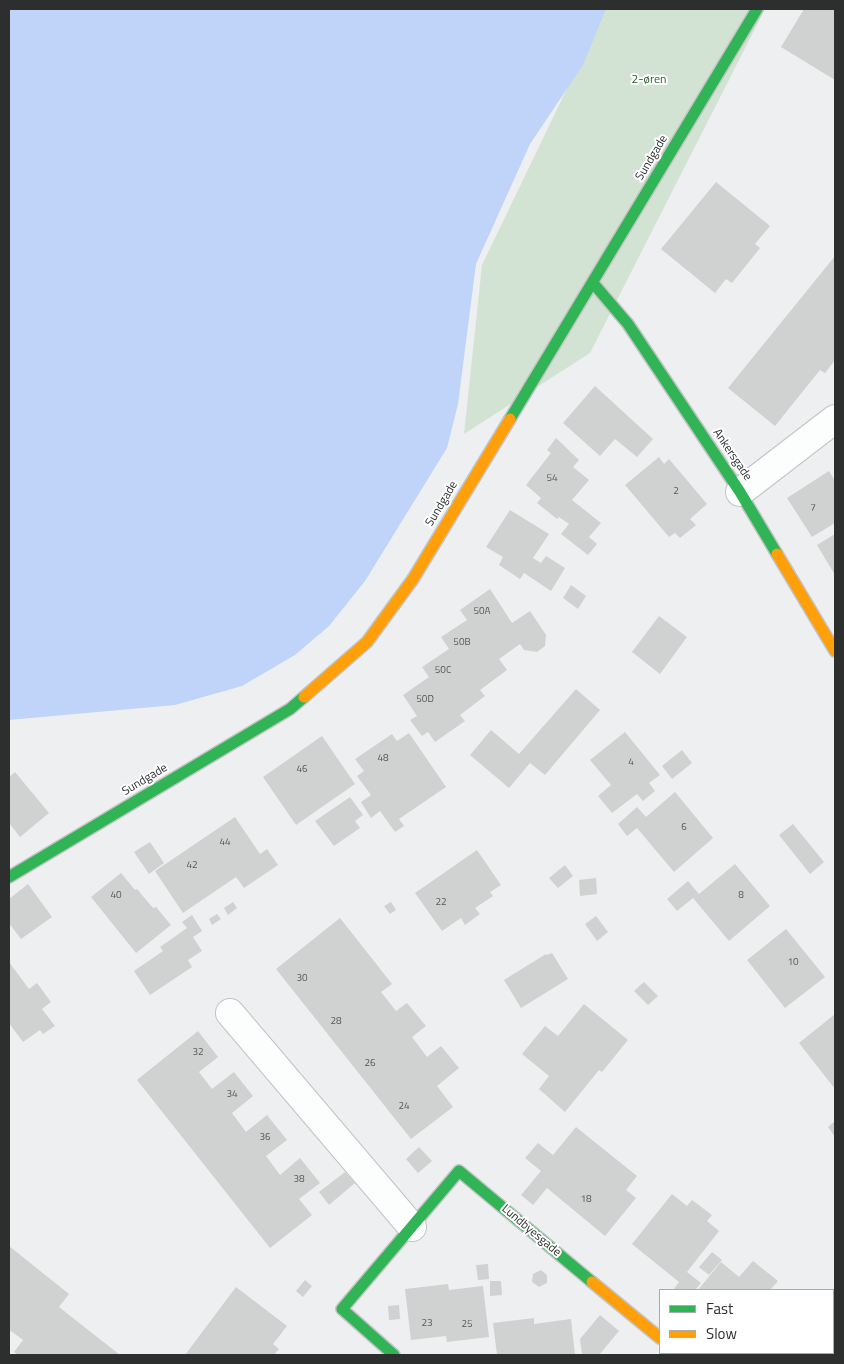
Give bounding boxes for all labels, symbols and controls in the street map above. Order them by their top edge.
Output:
park label: 2-øren [632,73,666,87]
street label: Sundgade [633,133,671,183]
street label: Ankersgade [709,426,755,484]
house number: 54 [546,473,558,485]
street label: Sundgade [423,479,461,529]
house number: 2 [673,486,679,498]
house number: 7 [810,503,816,515]
house number: 50A [473,606,491,618]
house number: 50B [453,637,471,649]
house number: 50C [435,665,451,677]
house number: 50D [416,694,434,706]
house number: 48 [377,753,389,765]
house number: 4 [628,757,634,769]
street label: Sundgade [120,761,170,799]
house number: 46 [296,764,308,776]
house number: 6 [681,822,687,834]
house number: 44 [219,837,231,849]
house number: 42 [186,860,198,872]
house number: 40 [110,890,122,902]
house number: 8 [738,890,744,902]
house number: 22 [435,897,447,909]
house number: 10 [787,957,799,969]
house number: 30 [296,973,308,985]
house number: 28 [330,1016,342,1028]
house number: 32 [192,1047,204,1059]
house number: 26 [364,1058,376,1070]
house number: 34 [226,1089,238,1101]
house number: 24 [398,1101,410,1113]
house number: 36 [259,1132,271,1144]
house number: 38 [293,1174,305,1186]
house number: 18 [580,1194,592,1206]
street label: Lundbyesgade [498,1202,564,1260]
legend [659,1289,834,1354]
text: Fast [706,1297,733,1320]
house number: 23 [421,1318,433,1330]
house number: 25 [461,1319,473,1331]
text: Slow [706,1322,737,1345]

